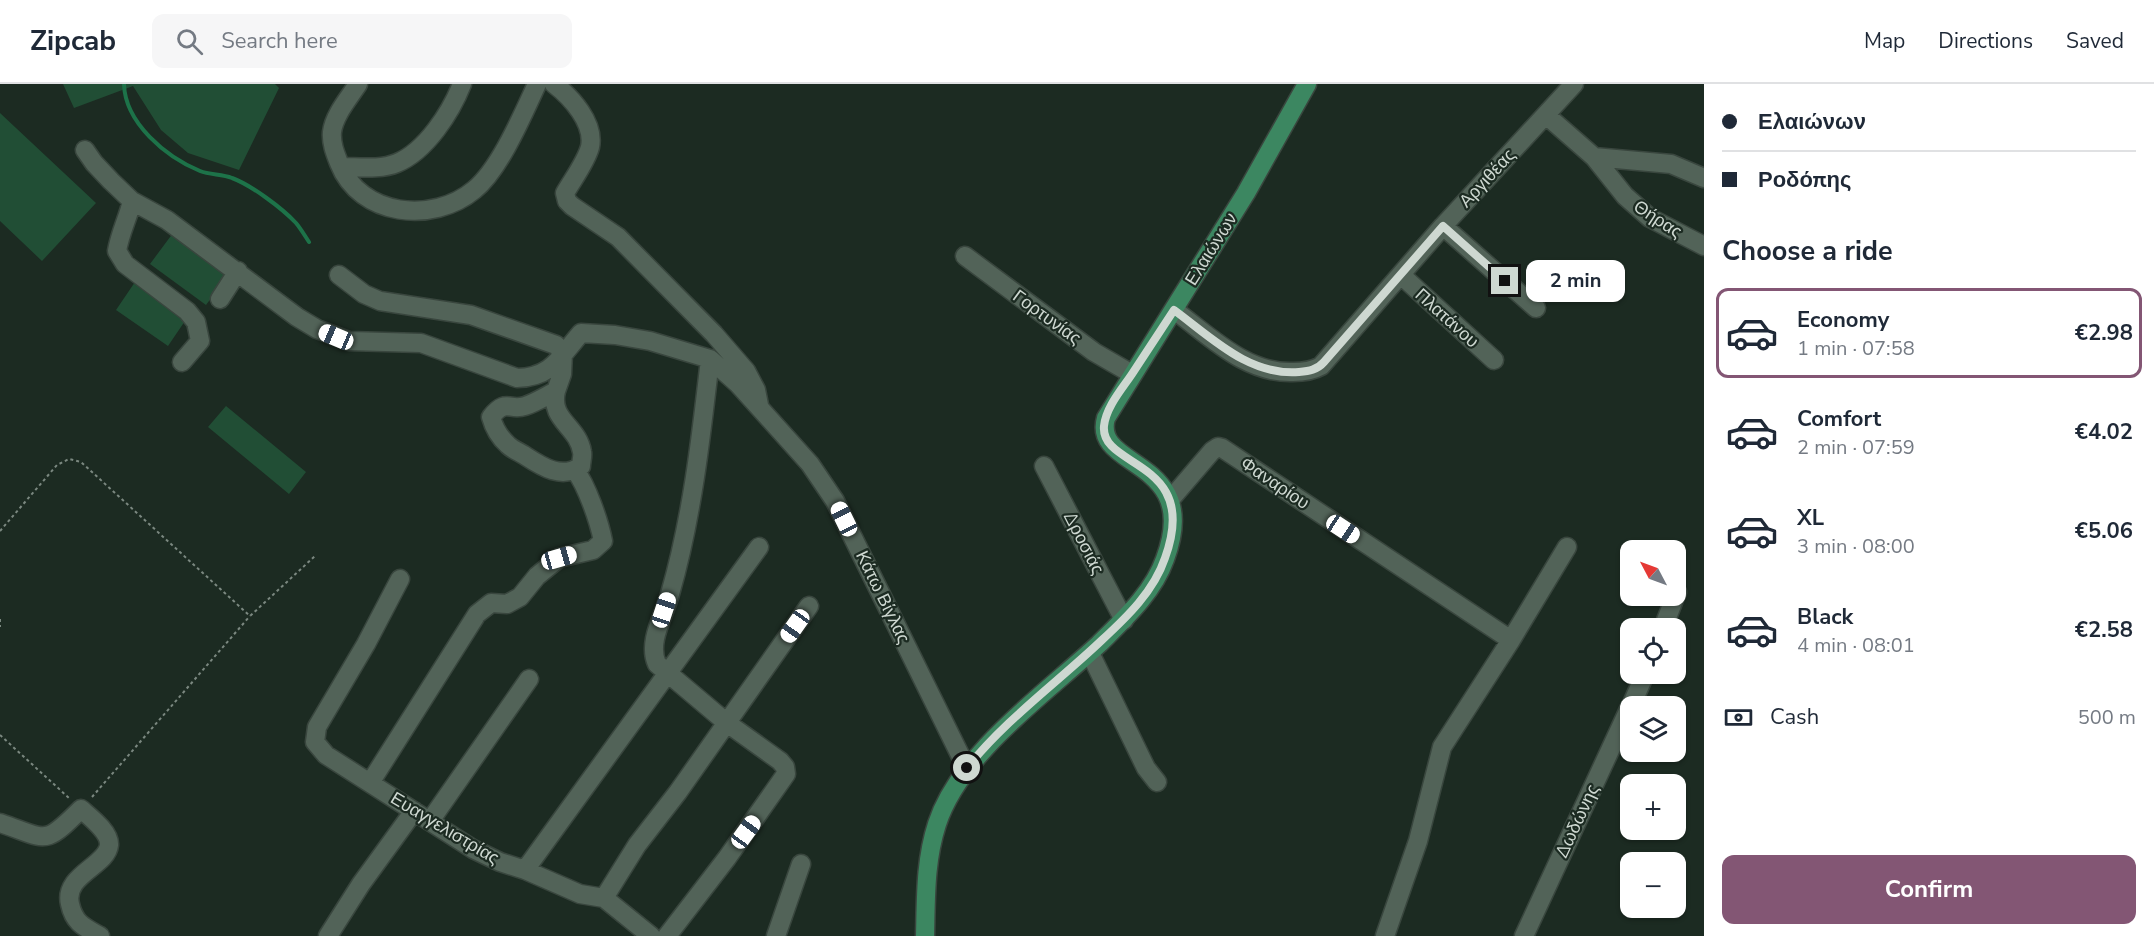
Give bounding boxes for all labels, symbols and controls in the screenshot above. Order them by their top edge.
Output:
search box [152,14,572,68]
text: Zipcab [30,22,116,60]
icon: search [173,25,206,58]
text: Search here [221,26,338,56]
text: Map [1864,27,1905,55]
text: Directions [1938,27,2033,55]
text: Saved [2066,27,2124,55]
text: Ελαιώνων [1758,107,1866,137]
street label: Αργιθέας [1454,143,1521,213]
text: Ροδόπης [1758,165,1851,195]
street label: Θήρας [1629,194,1687,244]
street label: Ελαιώνων [1179,208,1243,290]
text: Choose a ride [1722,233,1893,270]
callout: 2 min [1526,260,1625,302]
route end [1491,267,1518,294]
text: 2 min [1550,267,1601,294]
street label: Πλατάνου [1410,283,1484,353]
street label: Γορτυνίας [1008,284,1086,350]
text: Economy [1797,305,1889,335]
icon: car [1725,306,1779,360]
text: €2.98 [2075,318,2133,348]
car [316,322,356,352]
text: 1 min · 07:58 [1797,335,1915,362]
text: Comfort [1797,404,1881,434]
icon: car [1725,405,1779,459]
text: €4.02 [2075,417,2133,447]
text: 2 min · 07:59 [1797,434,1915,461]
street label: Φαναρίου [1236,451,1314,515]
car [828,499,860,539]
text: XL [1797,503,1824,533]
icon: car [1725,504,1779,558]
street label: Δροσιάς [1058,507,1110,579]
car [1323,512,1363,546]
text: €5.06 [2075,516,2133,546]
text: 3 min · 08:00 [1797,533,1915,560]
north arrow [1620,540,1686,606]
map controls [1620,540,1686,918]
car [539,544,579,572]
street label: Κάτω Βίγλας [850,547,916,648]
car [650,590,678,630]
text: Black [1797,602,1853,632]
icon: car [1725,603,1779,657]
car [777,606,813,646]
text: €2.58 [2075,615,2133,645]
button: locate [1620,618,1686,684]
text: 4 min · 08:01 [1797,632,1915,659]
button: layers [1620,696,1686,762]
icon: cash [1722,701,1755,734]
text: Cash [1770,702,1819,732]
text: 500 m [2078,704,2136,731]
route start [953,754,980,781]
button: + [1620,774,1686,840]
street label: Δωδώνης [1549,780,1605,862]
street label: Ευαγγελιστρίας [386,786,504,870]
car [728,812,764,852]
button: − [1620,852,1686,918]
button: Confirm [1722,855,2136,924]

